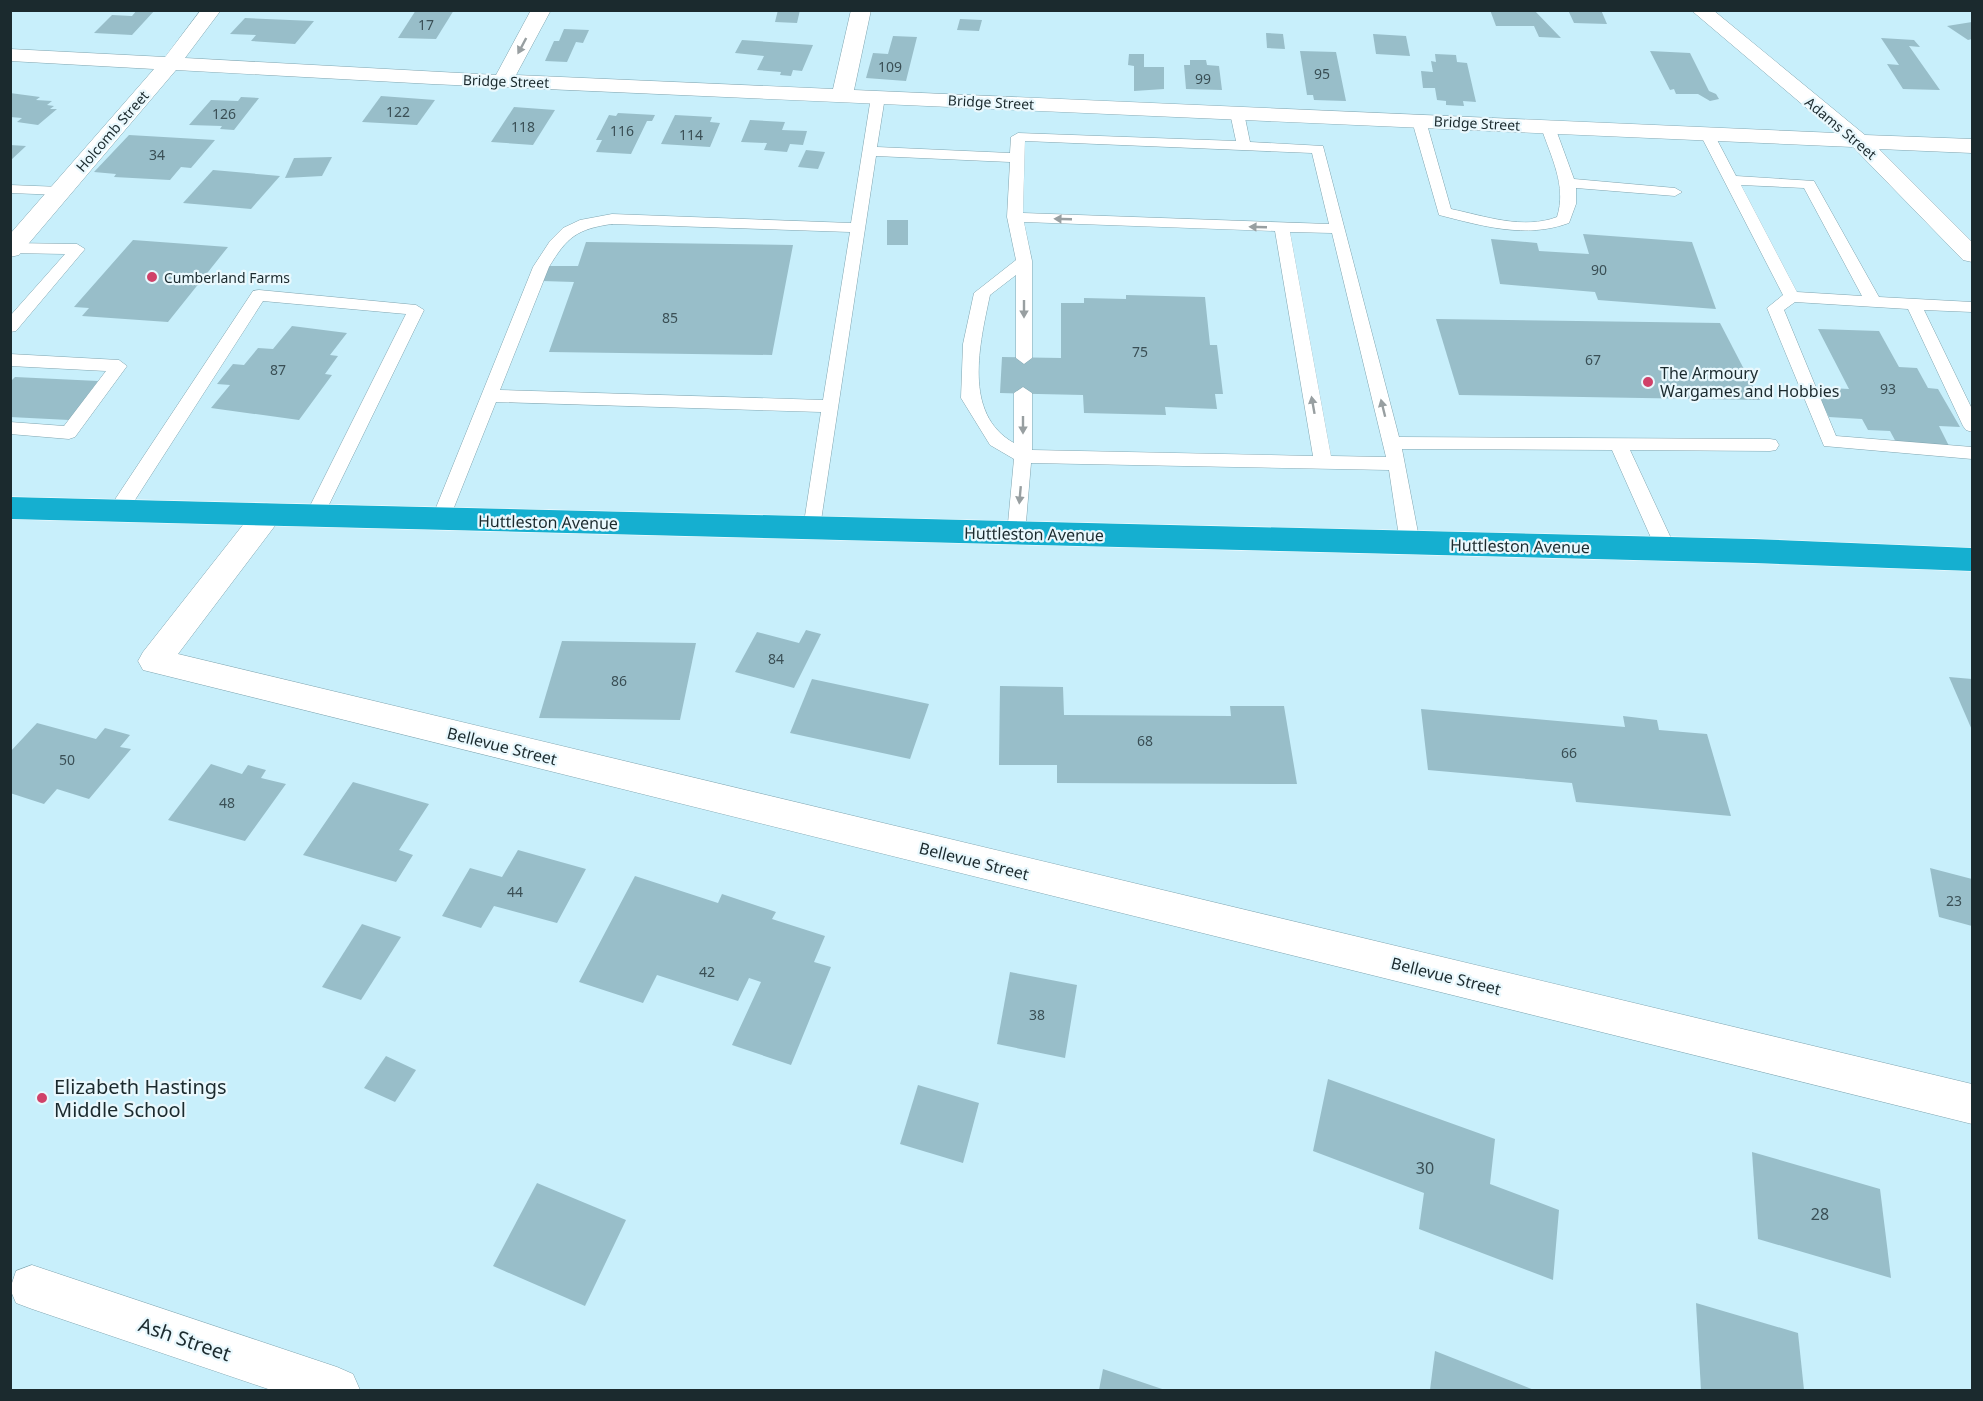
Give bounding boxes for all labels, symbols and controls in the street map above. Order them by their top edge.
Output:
house number: 17 [418,15,434,34]
one-way arrow [517,38,527,55]
house number: 109 [878,57,902,76]
house number: 95 [1314,64,1330,83]
house number: 99 [1195,69,1211,88]
street label: Bridge Street [463,70,549,92]
street label: Holcomb Street [71,86,153,176]
street label: Bridge Street [947,90,1035,114]
street label: Adams Street [1801,92,1881,164]
house number: 122 [386,102,410,121]
house number: 126 [212,104,236,123]
street label: Bridge Street [1433,111,1521,135]
house number: 118 [511,117,535,136]
house number: 116 [610,121,634,140]
house number: 114 [679,125,703,144]
house number: 34 [149,145,165,164]
one-way arrow [1054,214,1073,223]
one-way arrow [1248,223,1267,232]
house number: 90 [1591,260,1607,279]
place label: Cumberland Farms [164,268,290,287]
marker: Cumberland Farms [145,270,159,284]
one-way arrow [1019,300,1029,319]
house number: 85 [662,308,678,327]
house number: 75 [1132,342,1148,361]
house number: 67 [1585,350,1601,369]
house number: 87 [270,360,286,379]
place label: The Armoury Wargames and Hobbies [1660,362,1840,402]
marker: The Armoury Wargames and Hobbies [1641,375,1655,389]
house number: 93 [1880,379,1896,398]
one-way arrow [1308,395,1317,414]
one-way arrow [1377,398,1387,417]
one-way arrow [1018,415,1028,434]
one-way arrow [1015,485,1025,504]
street label: Huttleston Avenue [478,510,618,534]
street label: Huttleston Avenue [964,522,1104,546]
street label: Huttleston Avenue [1450,534,1590,558]
house number: 84 [768,649,784,668]
house number: 86 [611,671,627,690]
street label: Bellevue Street [445,722,559,770]
house number: 68 [1137,731,1153,750]
house number: 66 [1561,743,1577,762]
house number: 50 [59,750,75,769]
house number: 48 [219,793,235,812]
street label: Bellevue Street [917,837,1031,885]
house number: 44 [507,882,523,901]
house number: 23 [1946,891,1962,910]
street label: Bellevue Street [1389,952,1503,1000]
house number: 42 [699,962,715,981]
house number: 38 [1029,1005,1045,1024]
place label: Elizabeth Hastings Middle School [54,1073,227,1123]
marker: Elizabeth Hastings Middle School [35,1091,49,1105]
house number: 30 [1416,1157,1434,1179]
house number: 28 [1811,1203,1829,1225]
street label: Ash Street [135,1311,235,1367]

